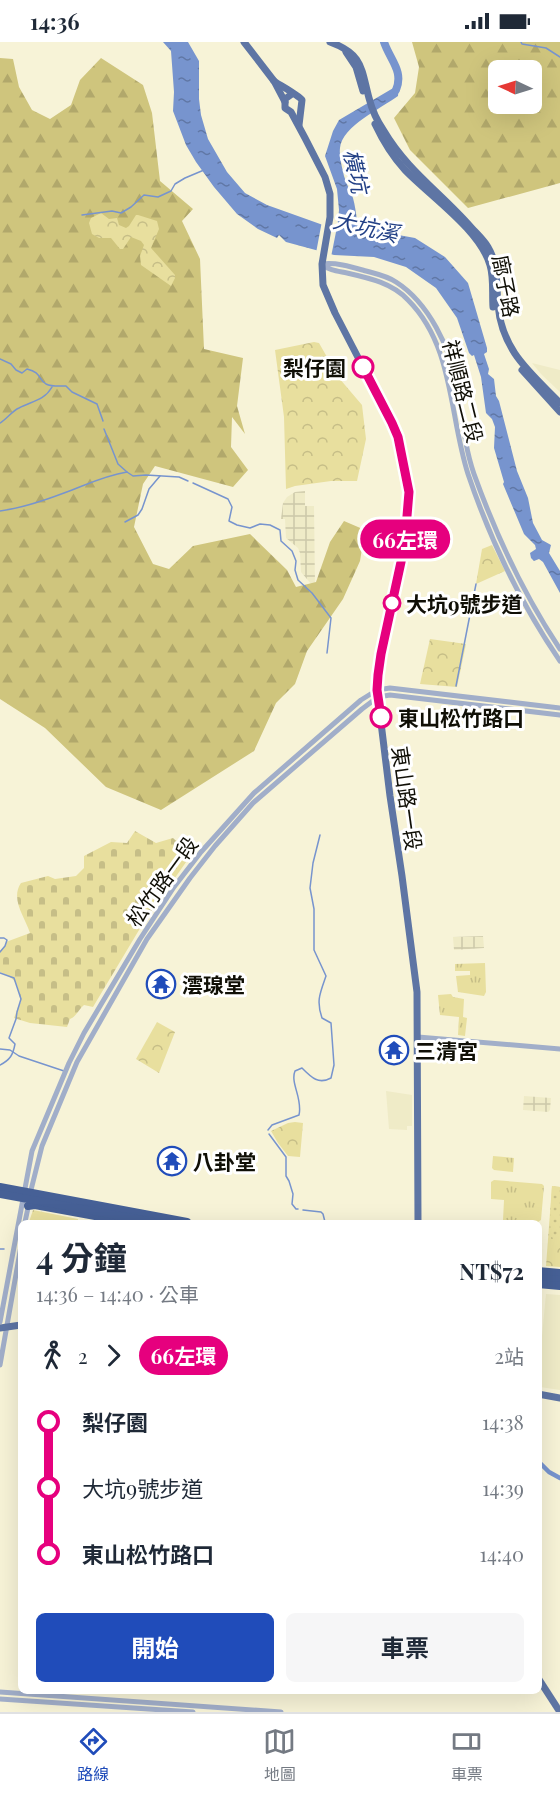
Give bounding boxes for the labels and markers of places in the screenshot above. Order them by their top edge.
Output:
place label: 梨仔園 [283,353,346,381]
marker: 梨仔園 [352,356,374,378]
place label: 大坑9號步道 [406,589,523,617]
marker: 大坑9號步道 [383,594,401,612]
place label: 東山松竹路口 [398,703,524,731]
marker: 東山松竹路口 [370,706,392,728]
temple icon: 澐瑔堂 [145,968,177,1000]
place label: 澐瑔堂 [182,970,245,998]
temple icon: 三清宮 [378,1034,410,1066]
place label: 三清宮 [415,1036,478,1064]
temple icon: 八卦堂 [156,1145,188,1177]
place label: 八卦堂 [193,1147,256,1175]

